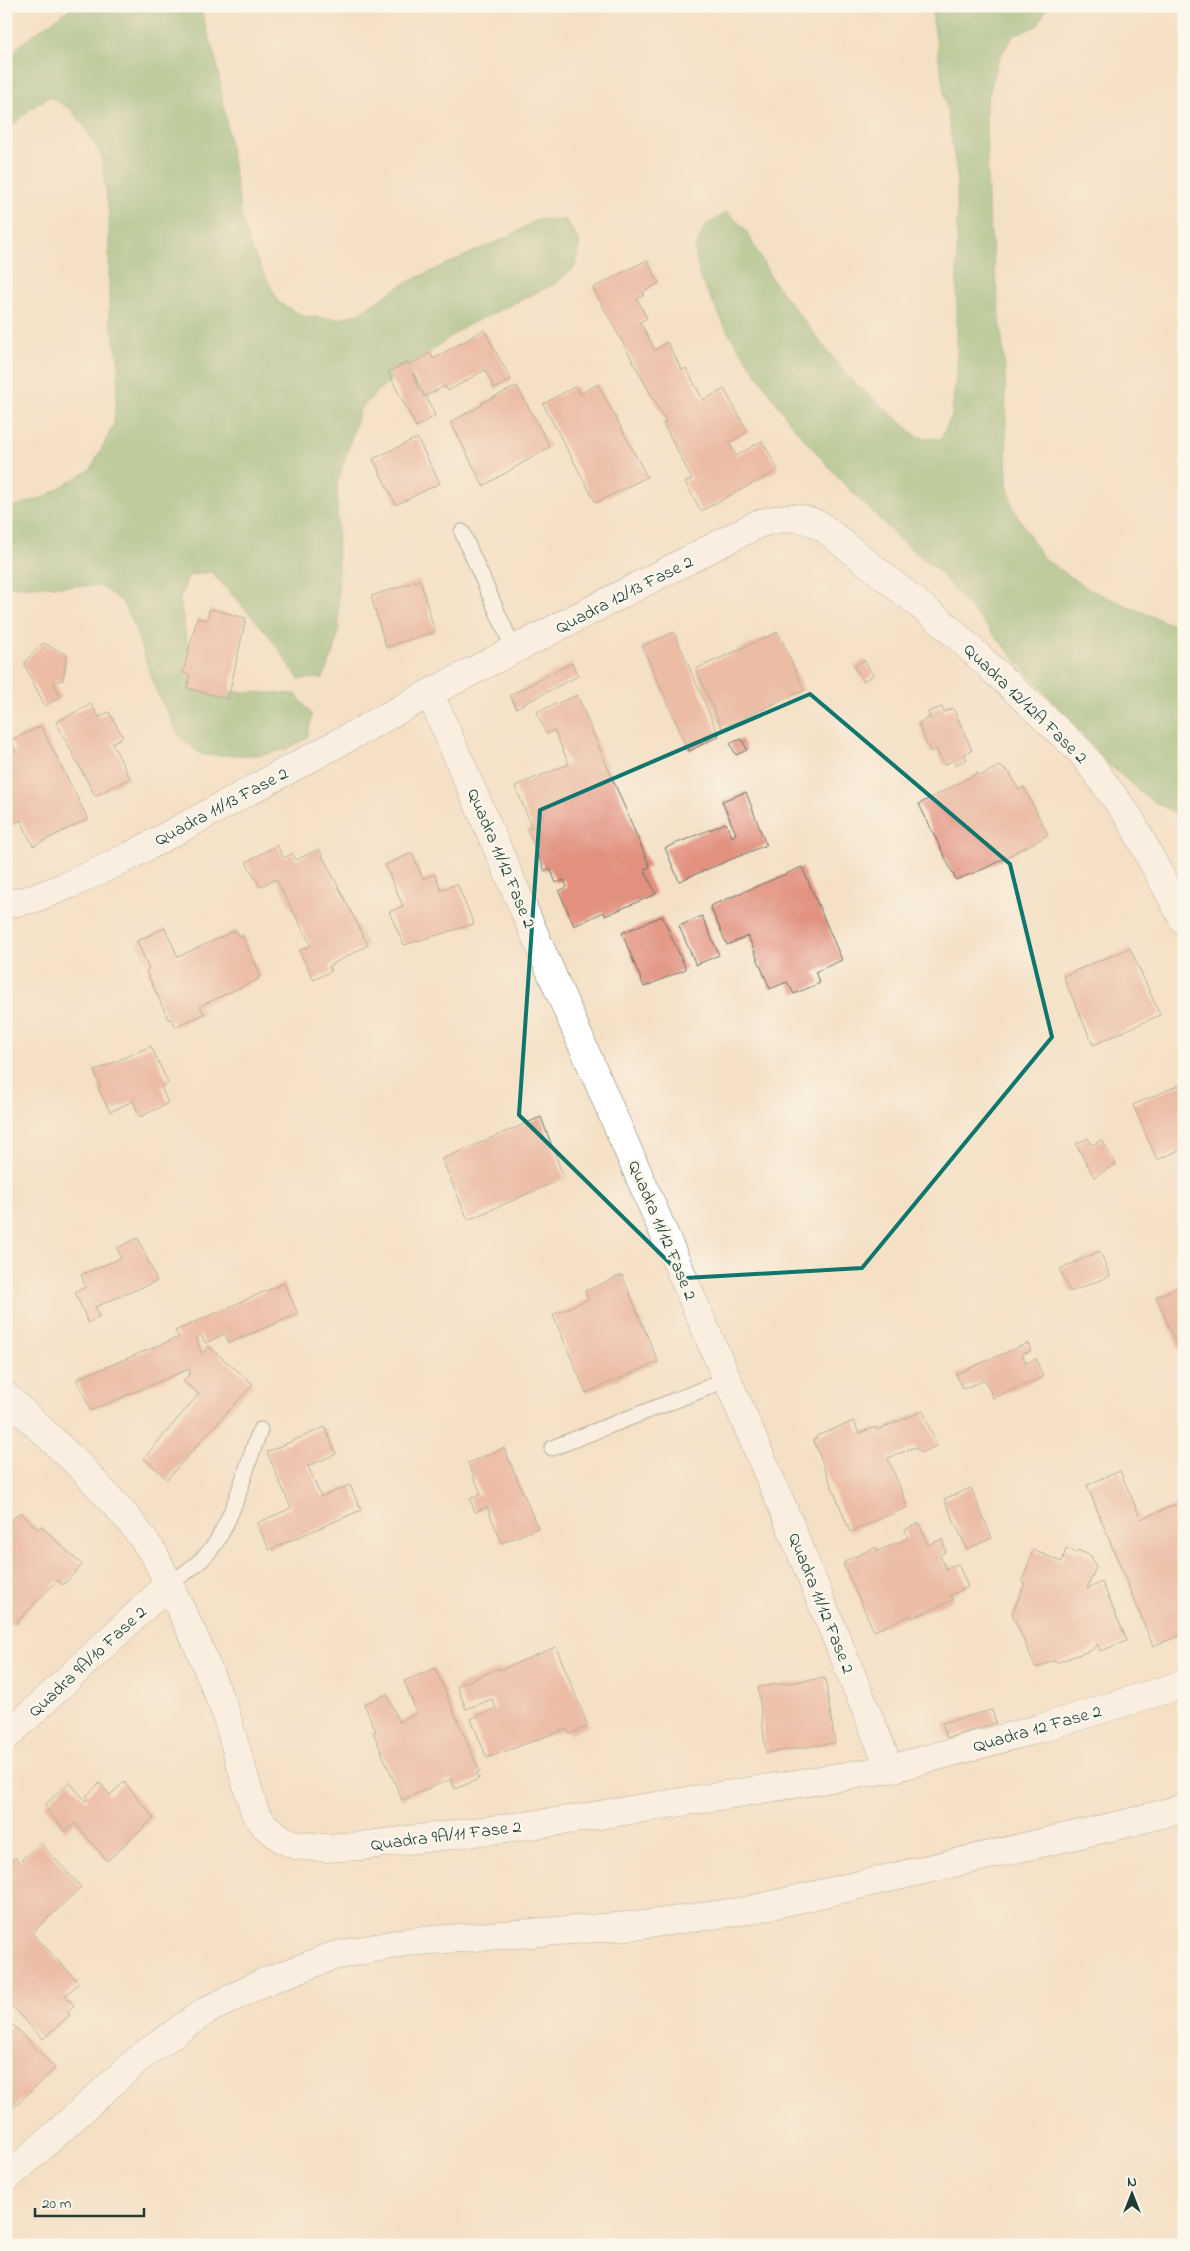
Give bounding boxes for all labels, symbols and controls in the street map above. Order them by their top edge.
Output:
street label: Quadra 12/13 Fase 2 [552,550,698,642]
street label: Quadra 12/12A Fase 2 [957,638,1093,771]
street label: Quadra 11/13 Fase 2 [150,761,294,854]
street label: Quadra 11/12 Fase 2 [459,785,541,933]
street label: Quadra 11/12 Fase 2 [620,1157,702,1305]
street label: Quadra 11/12 Fase 2 [780,1529,860,1678]
street label: Quadra 9A/10 Fase 2 [23,1601,153,1724]
street label: Quadra 12 Fase 2 [970,1699,1105,1761]
street label: Quadra 9A/11 Fase 2 [369,1815,523,1859]
north arrow [1108,2168,1158,2218]
text: N [1127,2172,1137,2193]
scale bar [35,2186,144,2218]
text: 20 m [42,2193,72,2215]

